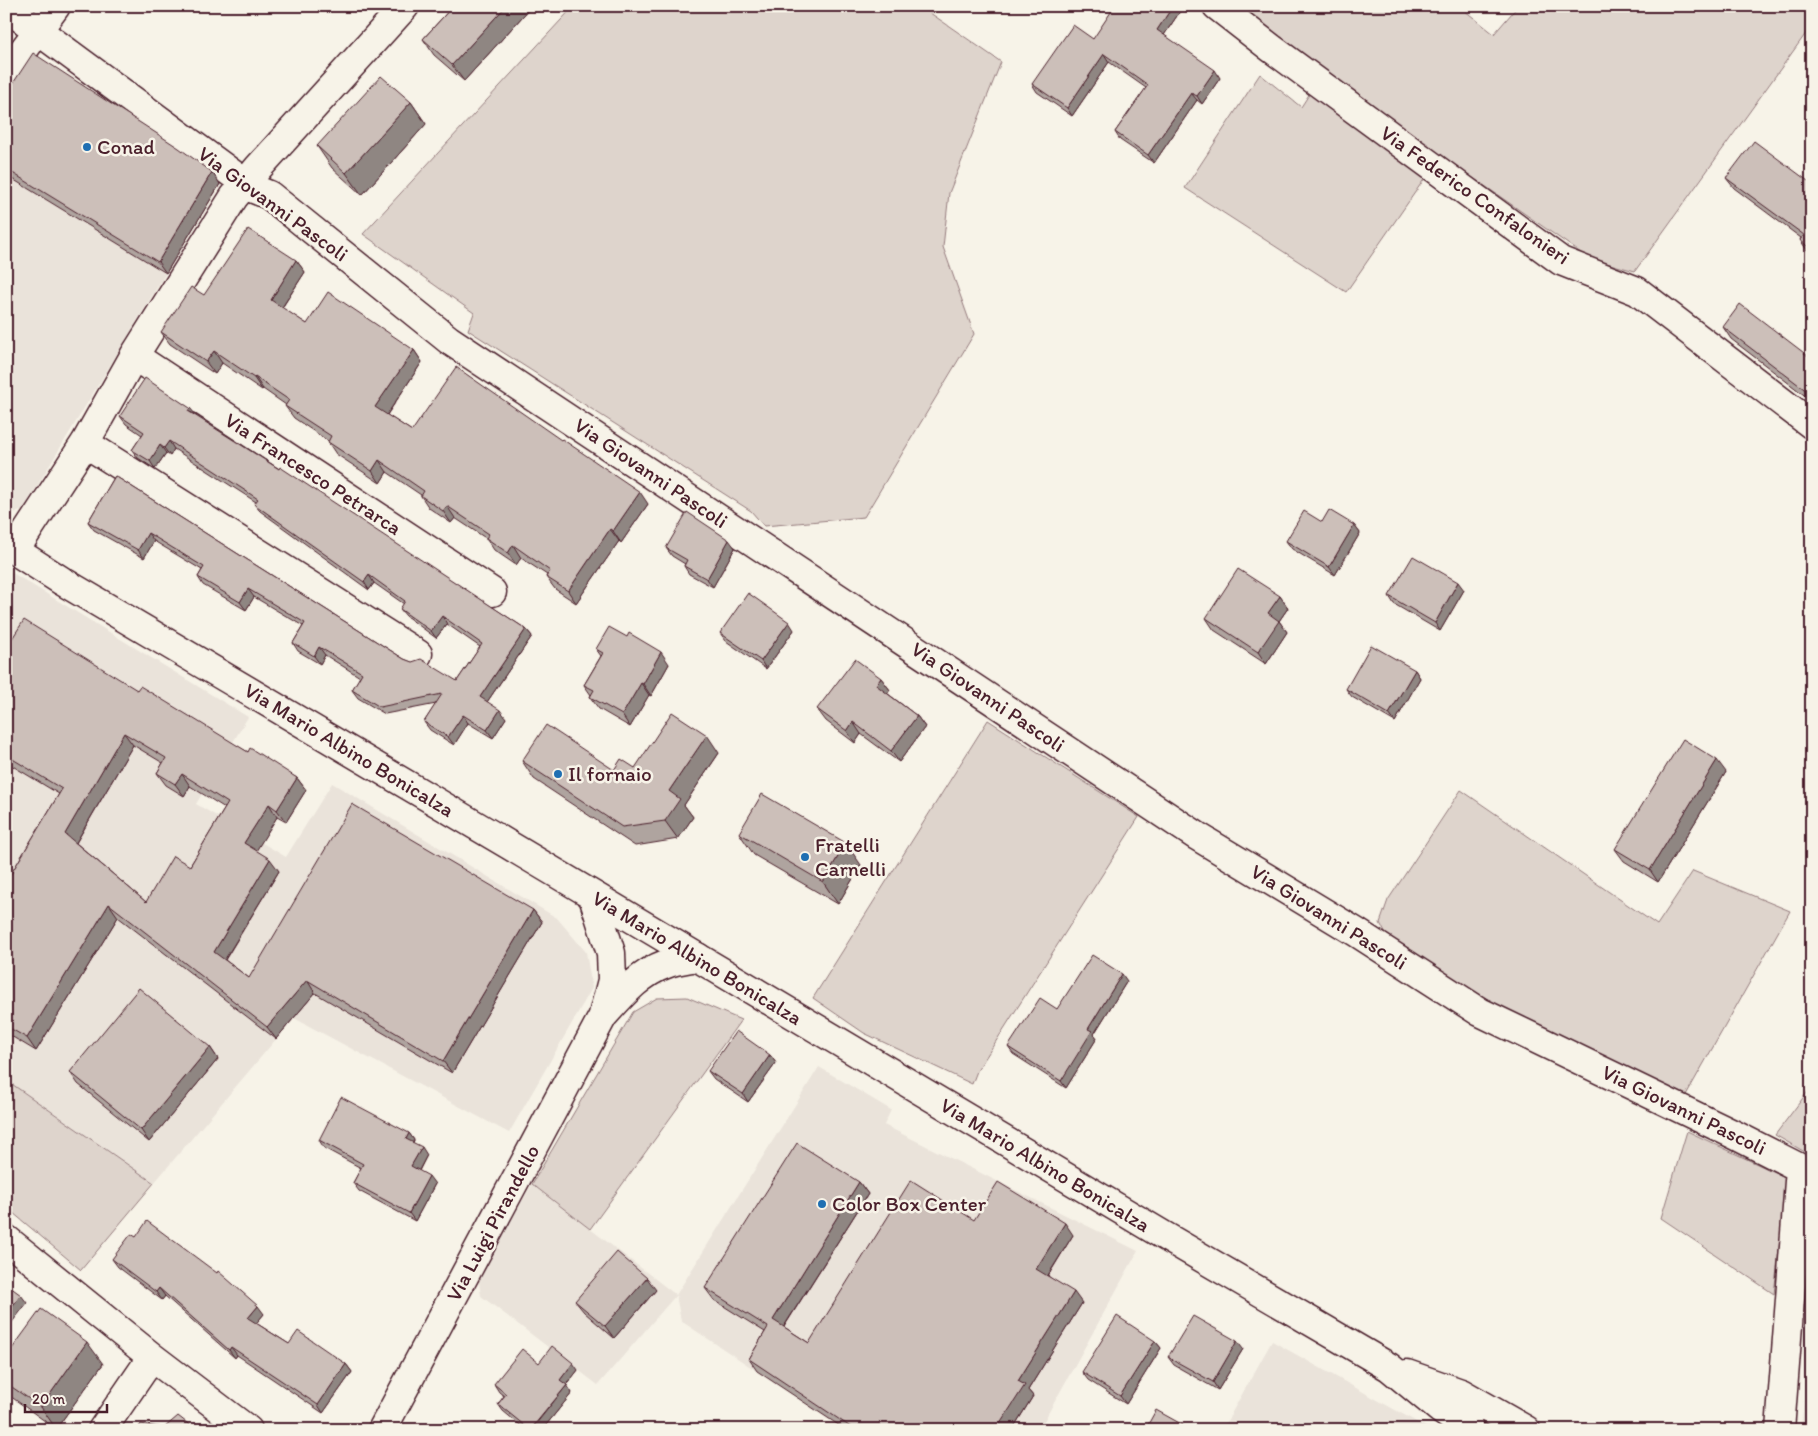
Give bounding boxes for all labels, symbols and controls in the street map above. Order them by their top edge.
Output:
street label: Via Federico Confalonieri [1376,120,1575,269]
place label: Conad [97,134,155,159]
marker: Conad [81,141,93,153]
street label: Via Giovanni Pascoli [193,141,353,267]
street label: Via Francesco Petrarca [220,407,406,540]
street label: Via Giovanni Pascoli [570,412,733,533]
street label: Via Giovanni Pascoli [907,636,1070,757]
street label: Via Mario Albino Bonicalza [240,677,459,822]
place label: Il fornaio [568,761,652,786]
marker: Il fornaio [552,768,564,780]
place label: Fratelli Carnelli [815,832,886,881]
marker: Fratelli Carnelli [799,851,811,863]
street label: Via Giovanni Pascoli [1246,858,1412,975]
street label: Via Mario Albino Bonicalza [588,885,807,1030]
street label: Via Giovanni Pascoli [1598,1059,1770,1160]
street label: Via Mario Albino Bonicalza [936,1092,1155,1237]
street label: Via Luigi Pirandello [441,1140,544,1305]
place label: Color Box Center [832,1191,987,1216]
marker: Color Box Center [816,1198,828,1210]
scale bar [25,1381,108,1413]
text: 20 m [32,1390,66,1408]

